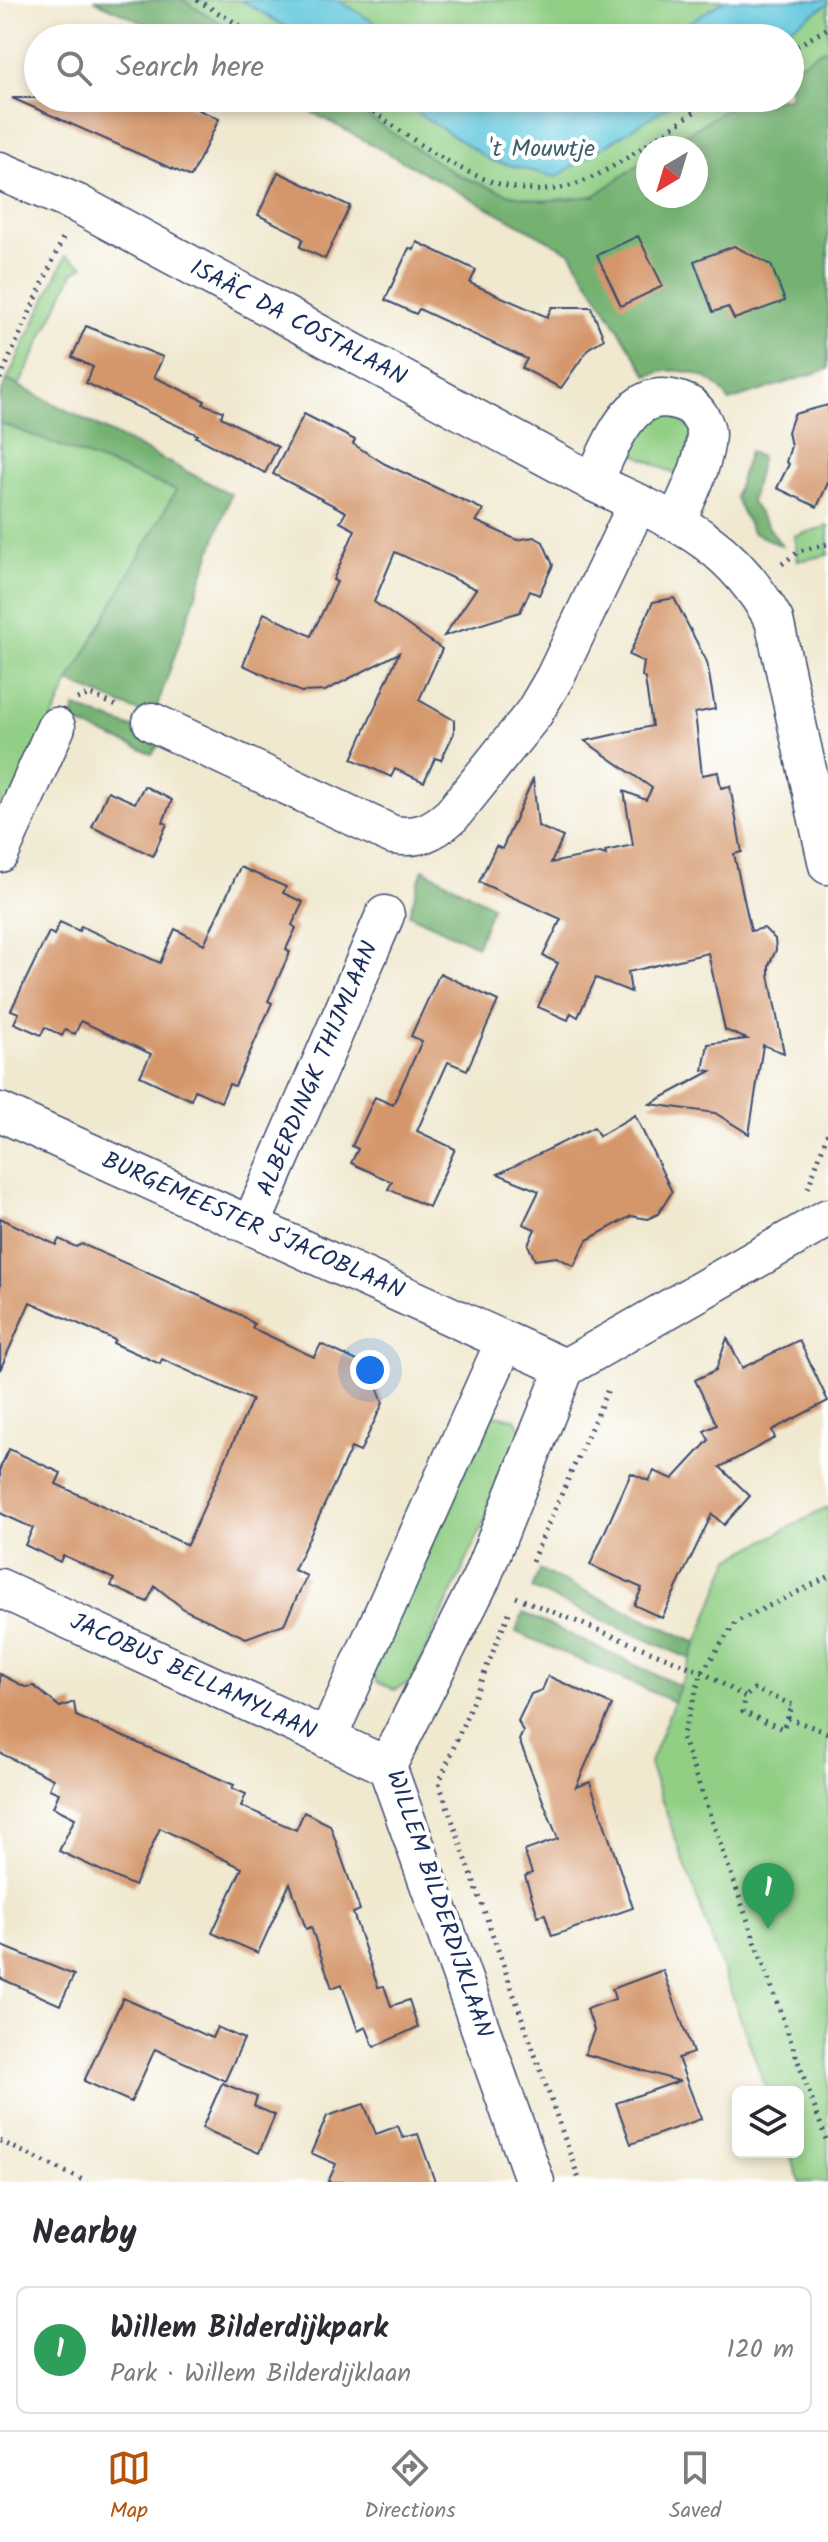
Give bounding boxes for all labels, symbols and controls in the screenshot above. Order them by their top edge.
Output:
search box [24,24,804,112]
text: Search here [116,44,264,92]
icon: search [52,46,96,90]
park label: 't Mouwtje [489,130,595,169]
north arrow [636,136,708,208]
street label: ISAÄC DA COSTALAAN [183,249,413,397]
street label: ALBERDINGK THIJMLAAN [247,935,389,1203]
street label: BURGEMEESTER S'JACOBLAAN [95,1142,411,1310]
your location [350,1350,390,1390]
street label: JACOBUS BELLAMYLAAN [63,1603,323,1751]
street label: WILLEM BILDERDIJKLAAN [375,1765,503,2043]
pin: 1 [742,1863,794,1929]
map controls [732,2086,804,2158]
button: layers [732,2086,804,2158]
text: Nearby [32,2207,137,2261]
text: Willem Bilderdijkpark [110,2305,388,2353]
text: 1 [56,2329,64,2371]
text: 120 m [727,2329,794,2371]
text: Park · Willem Bilderdijklaan [110,2353,411,2395]
tab: Map [107,2446,151,2529]
tab: Directions [364,2446,456,2529]
tab: Saved [669,2446,721,2529]

